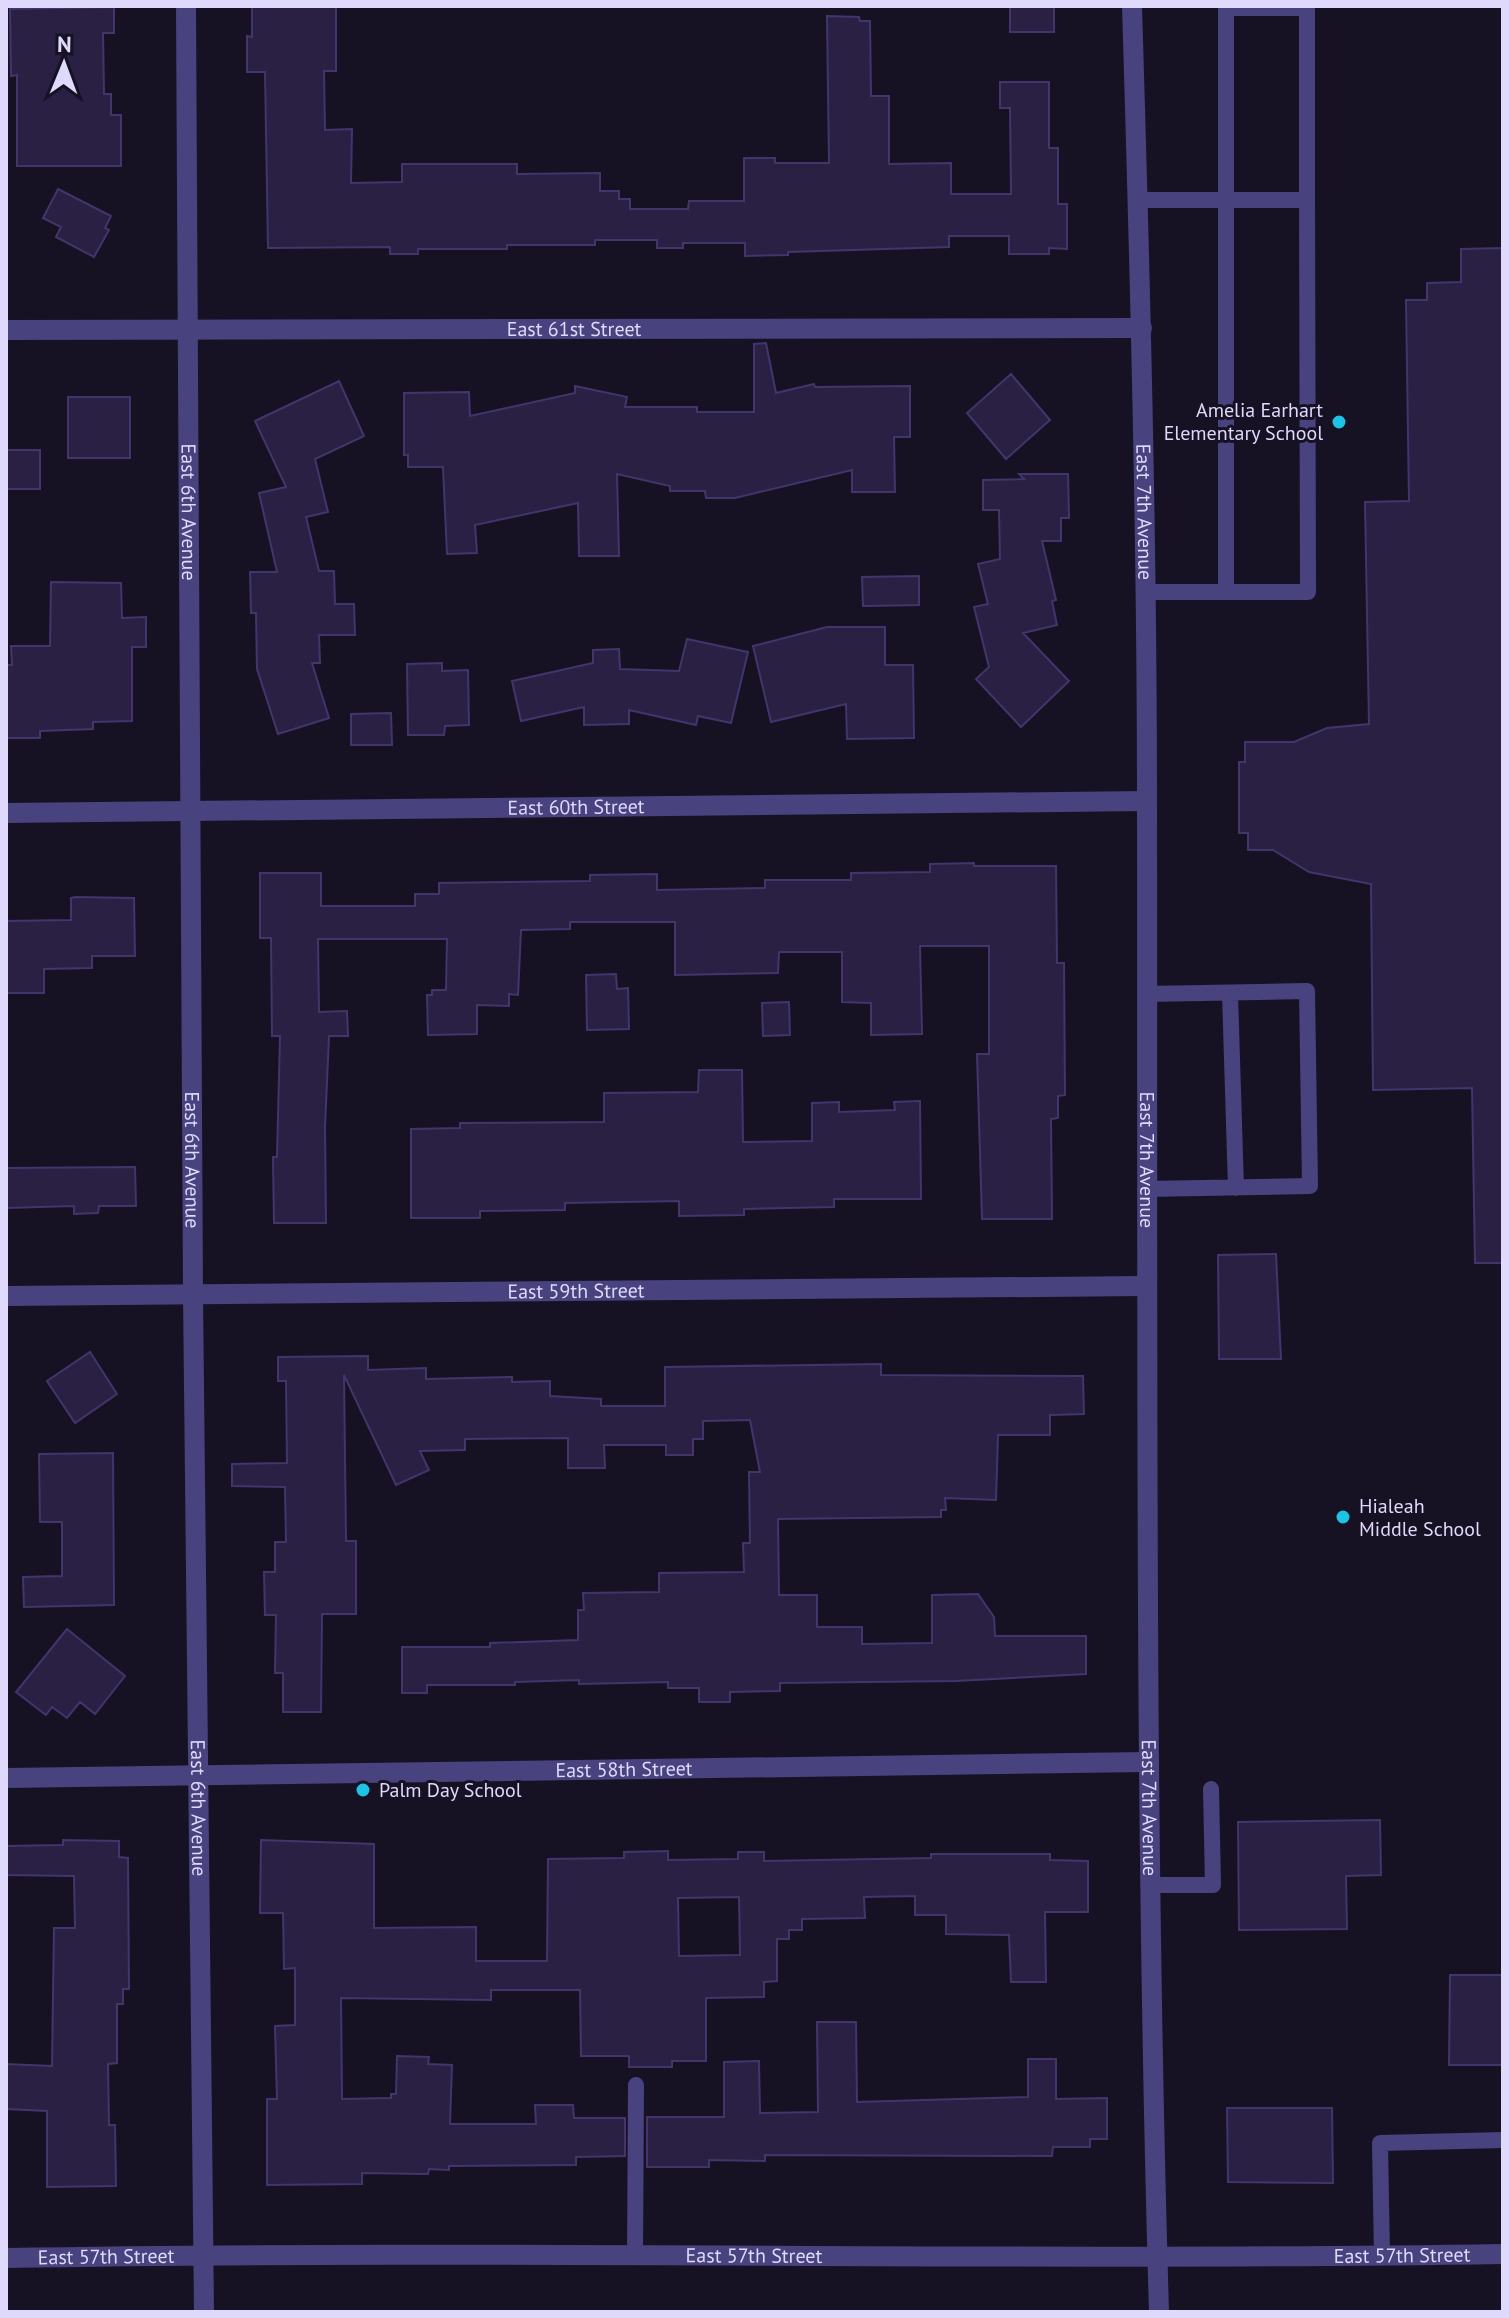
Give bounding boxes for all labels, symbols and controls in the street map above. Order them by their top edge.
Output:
north arrow [24,24,104,104]
text: N [57,30,72,58]
street label: East 61st Street [507,316,642,342]
place label: Amelia Earhart Elementary School [1164,397,1323,446]
marker: Amelia Earhart Elementary School [1330,413,1348,431]
street label: East 6th Avenue [175,443,202,581]
street label: East 7th Avenue [1130,443,1158,580]
street label: East 60th Street [507,793,645,821]
street label: East 6th Avenue [179,1091,206,1229]
street label: East 7th Avenue [1134,1092,1160,1228]
street label: East 59th Street [507,1277,645,1305]
place label: Hialeah Middle School [1359,1493,1481,1542]
marker: Hialeah Middle School [1334,1508,1352,1526]
street label: East 6th Avenue [185,1739,212,1877]
street label: East 7th Avenue [1136,1739,1163,1876]
street label: East 58th Street [555,1755,693,1783]
place label: Palm Day School [379,1777,522,1803]
marker: Palm Day School [354,1781,372,1799]
street label: East 57th Street [1334,2241,1471,2269]
street label: East 57th Street [686,2242,823,2269]
street label: East 57th Street [37,2243,175,2270]

